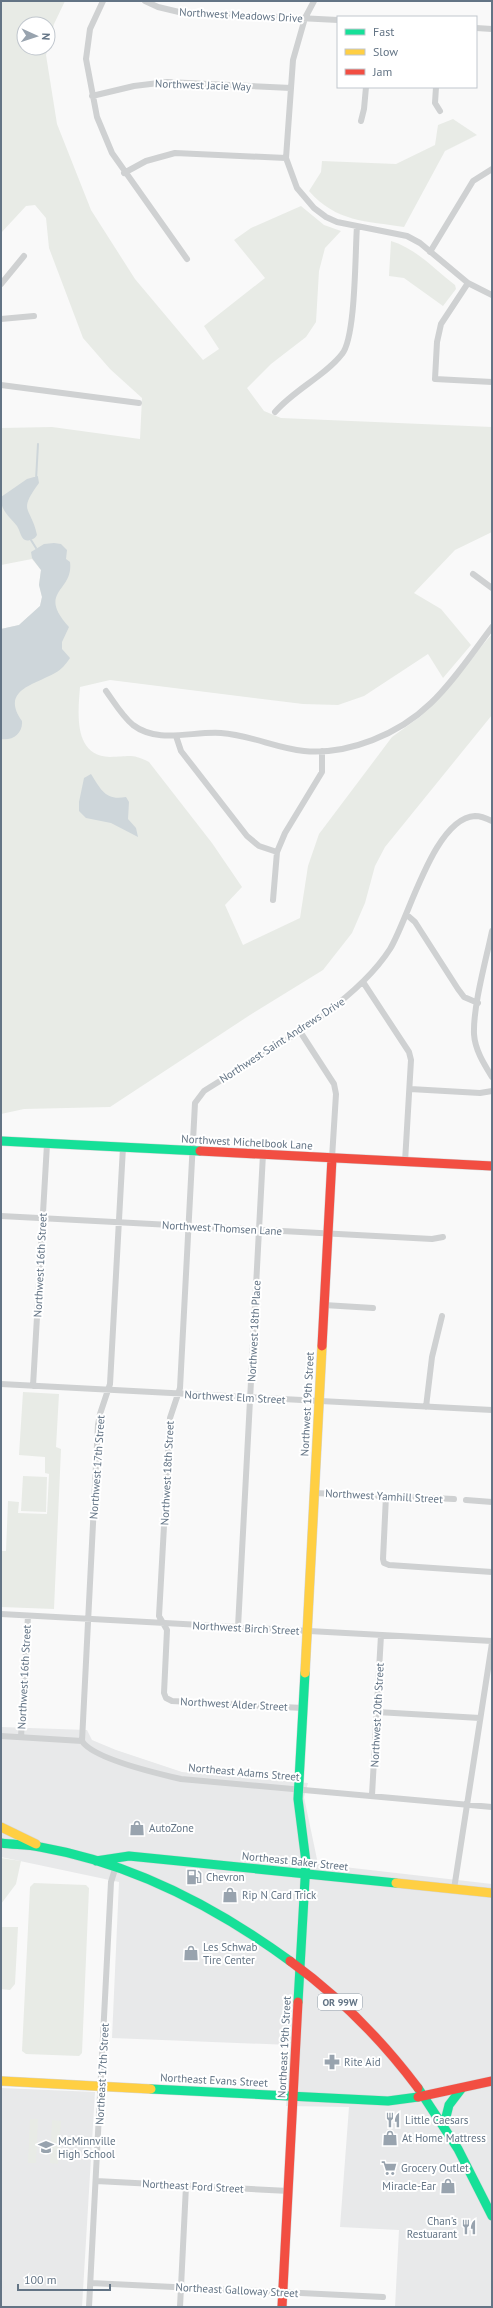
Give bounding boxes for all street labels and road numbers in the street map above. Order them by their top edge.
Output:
street label: Northwest Meadows Drive [179,5,304,25]
street label: Northwest Jacie Way [155,76,252,94]
street label: Northwest Saint Andrews Drive [217,994,348,1086]
street label: Northwest Michelbook Lane [181,1132,313,1152]
street label: Northwest 16th Street [30,1212,50,1318]
street label: Northwest Thomsen Lane [162,1218,283,1238]
street label: Northwest 18th Place [244,1279,264,1382]
street label: Northwest 19th Street [297,1351,317,1457]
street label: Northwest Elm Street [184,1387,286,1407]
street label: Northwest 17th Street [86,1414,108,1520]
street label: Northwest 18th Street [157,1420,177,1526]
street label: Northwest Yamhill Street [325,1486,443,1506]
street label: Northwest Birch Street [192,1618,300,1638]
street label: Northwest 16th Street [14,1624,34,1730]
street label: Northwest 20th Street [367,1662,387,1768]
street label: Northwest Alder Street [180,1694,288,1714]
street label: Northeast Adams Street [188,1760,300,1784]
street label: Northeast Baker Street [241,1848,349,1874]
road number: OR 99W [318,1994,362,2010]
street label: Northeast 19th Street [274,1995,294,2098]
street label: Northeast 17th Street [92,2022,112,2125]
street label: Northeast Evans Street [160,2070,268,2090]
street label: Northeast Ford Street [142,2176,244,2196]
street label: Northeast Galloway Street [175,2280,299,2300]

